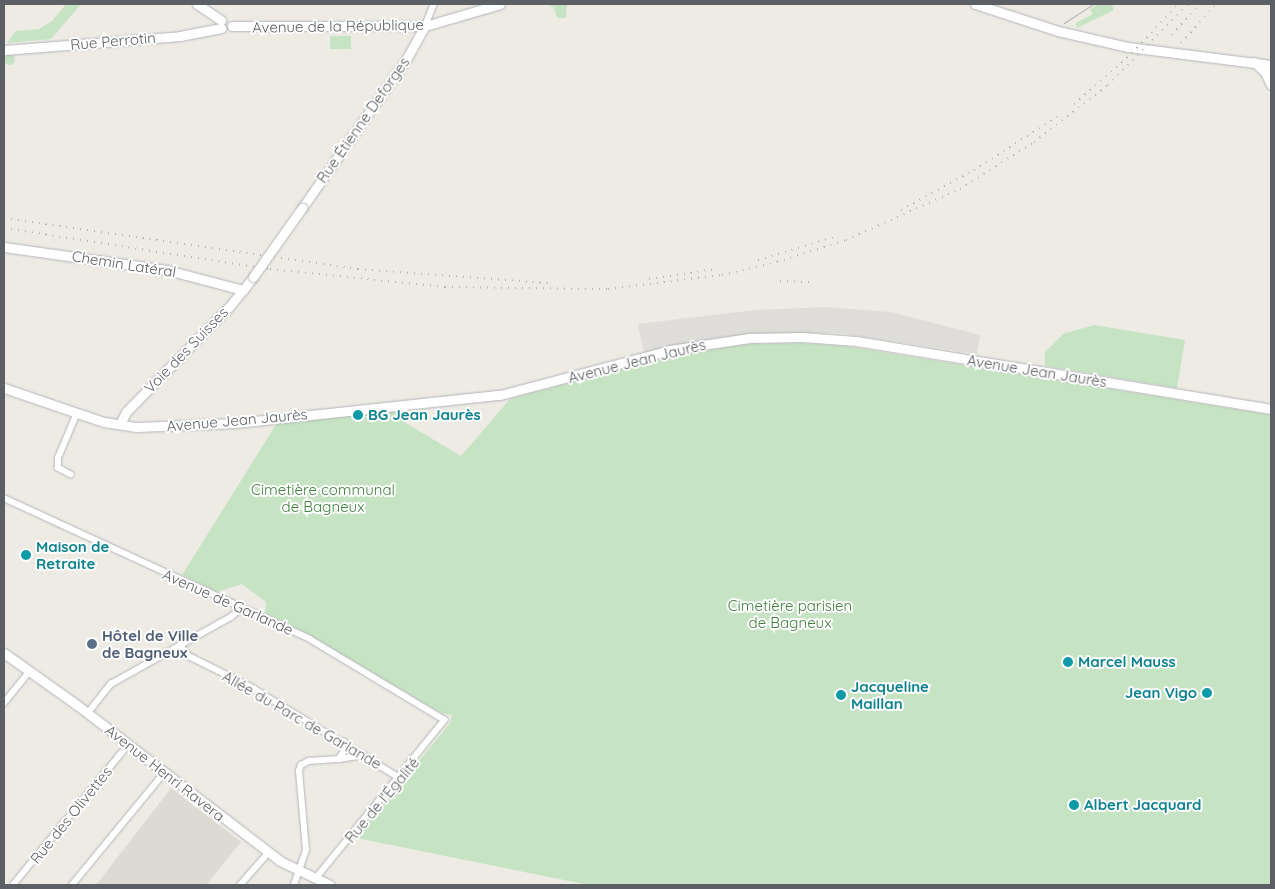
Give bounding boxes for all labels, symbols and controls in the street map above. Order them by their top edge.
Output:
street label: Avenue de la République [252,16,424,36]
street label: Rue Perrotin [70,28,156,54]
street label: Rue Étienne Deforges [313,54,413,186]
street label: Chemin Latéral [71,247,177,281]
street label: Voie des Suisses [140,303,232,397]
street label: Avenue Jean Jaurès [566,335,708,387]
street label: Avenue Jean Jaurès [966,351,1108,391]
street label: Avenue Jean Jaurès [166,405,308,435]
place label: BG Jean Jaurès [368,406,481,424]
marker: BG Jean Jaurès [352,409,364,421]
park label: Cimetière communal de Bagneux [251,480,395,515]
place label: Maison de Retraite [36,537,109,572]
marker: Maison de Retraite [20,549,32,561]
street label: Avenue de Garlande [160,565,296,639]
park label: Cimetière parisien de Bagneux [728,596,852,631]
place label: Hôtel de Ville de Bagneux [102,626,198,661]
marker: Hôtel de Ville de Bagneux [86,638,98,650]
place label: Marcel Mauss [1078,653,1176,671]
marker: Marcel Mauss [1062,656,1074,668]
street label: Allée du Parc de Garlande [219,667,385,773]
place label: Jacqueline Maillan [851,677,929,712]
place label: Jean Vigo [1125,684,1197,702]
marker: Jean Vigo [1201,687,1213,699]
marker: Jacqueline Maillan [835,689,847,701]
street label: Avenue Henri Ravera [102,721,228,825]
street label: Rue de l'Égalité [341,754,423,846]
street label: Rue des Olivettes [26,763,116,867]
place label: Albert Jacquard [1084,796,1201,814]
marker: Albert Jacquard [1068,799,1080,811]

